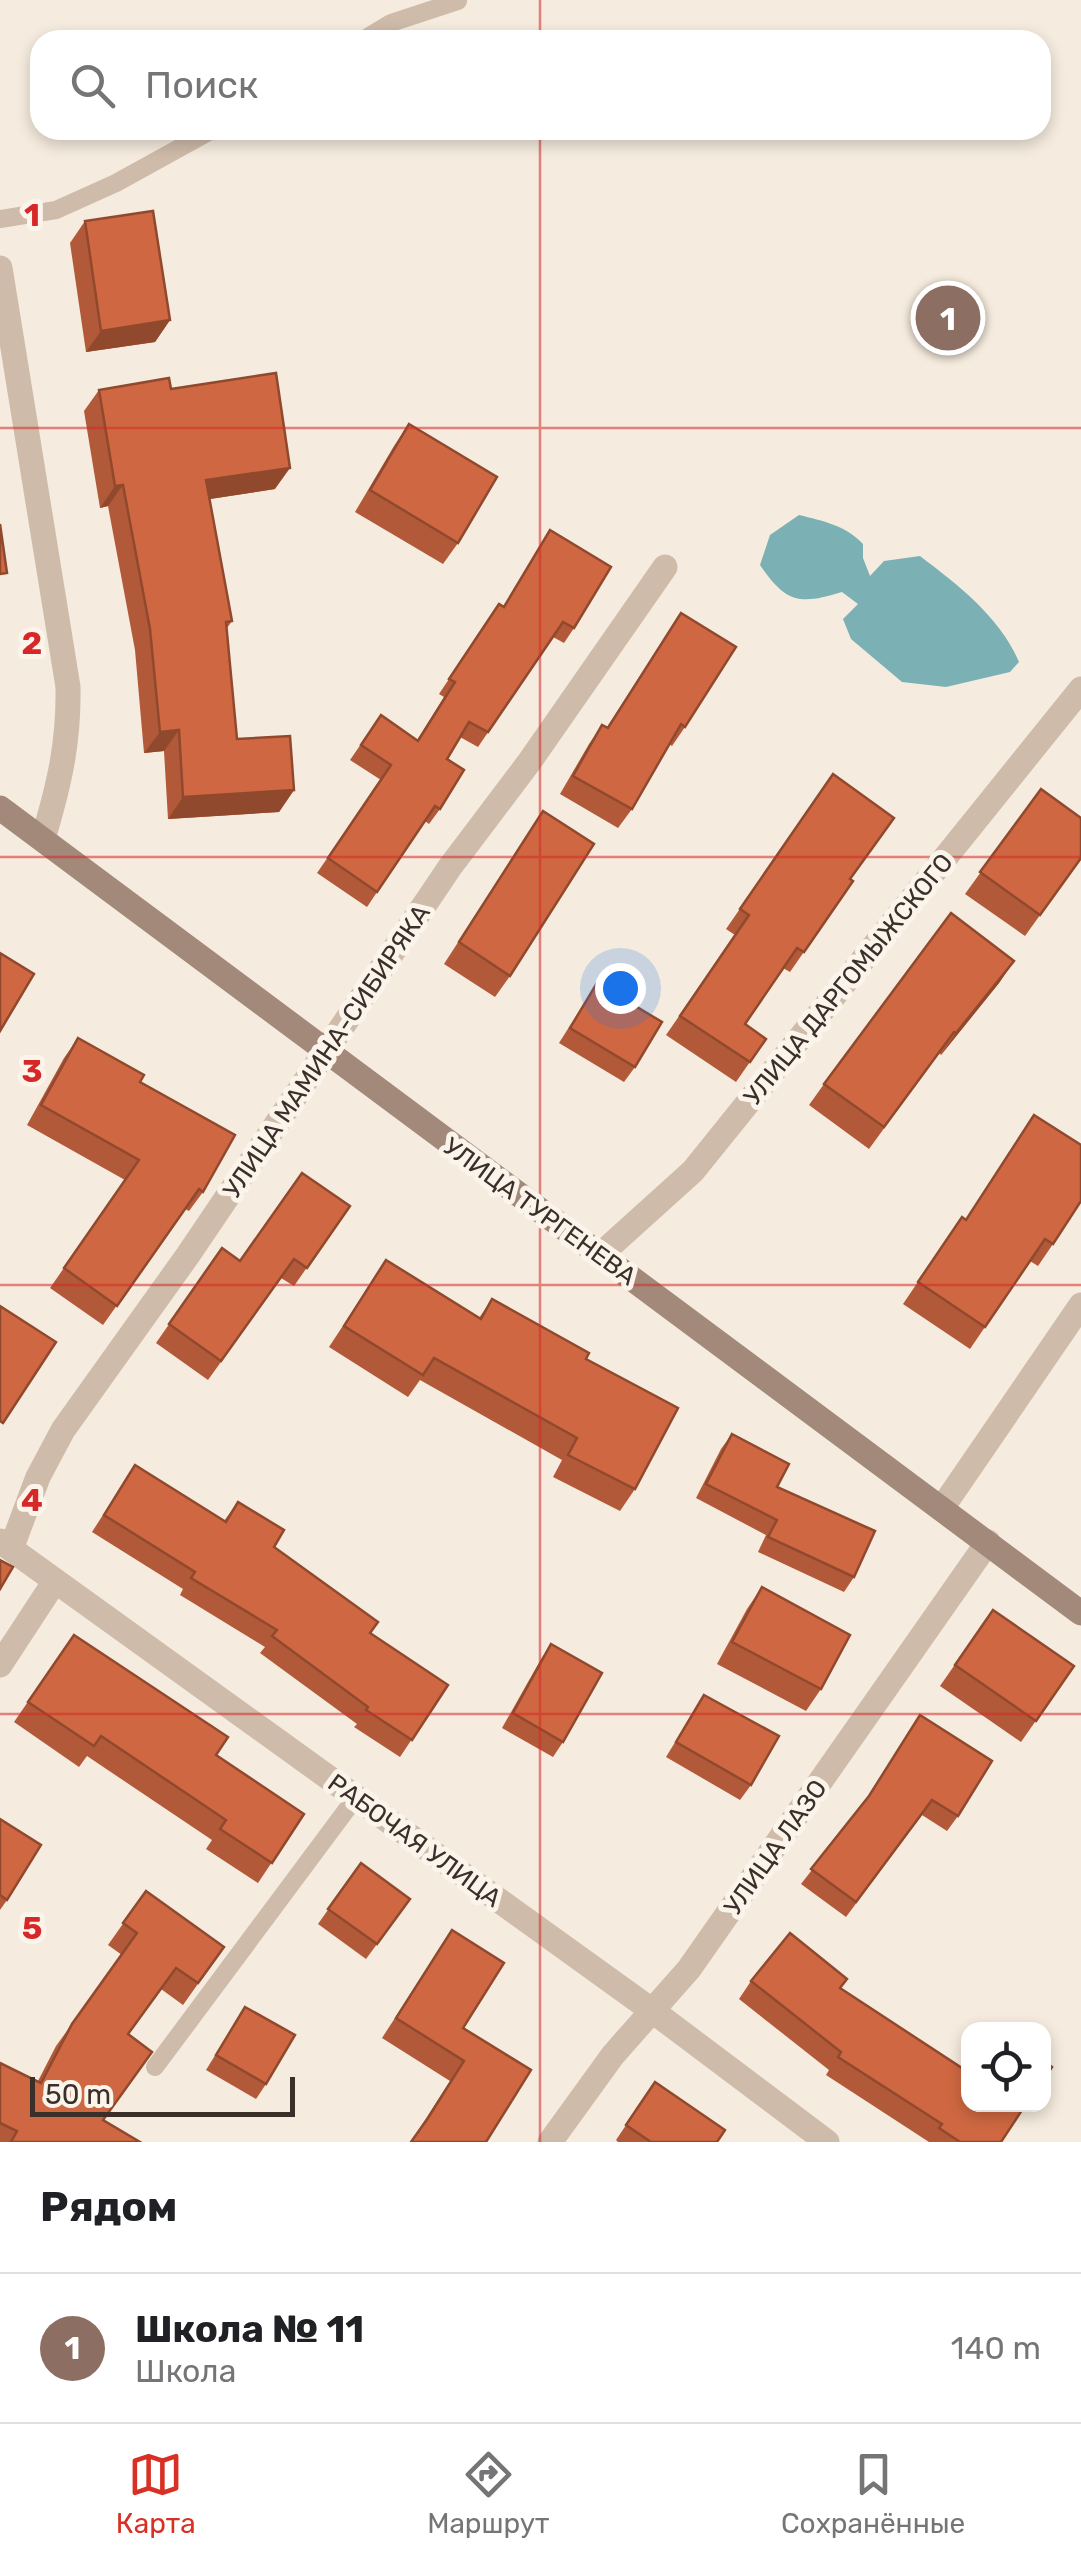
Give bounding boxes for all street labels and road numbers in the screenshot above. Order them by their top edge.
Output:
street label: УЛИЦА ДАРГОМЫЖСКОГО [738,848,959,1111]
street label: УЛИЦА МАМИНА-СИБИРЯКА [217,899,436,1204]
street label: УЛИЦА ТУРГЕНЕВА [438,1132,642,1291]
street label: РАБОЧАЯ УЛИЦА [323,1768,507,1913]
street label: УЛИЦА ЛАЗО [718,1774,833,1920]

